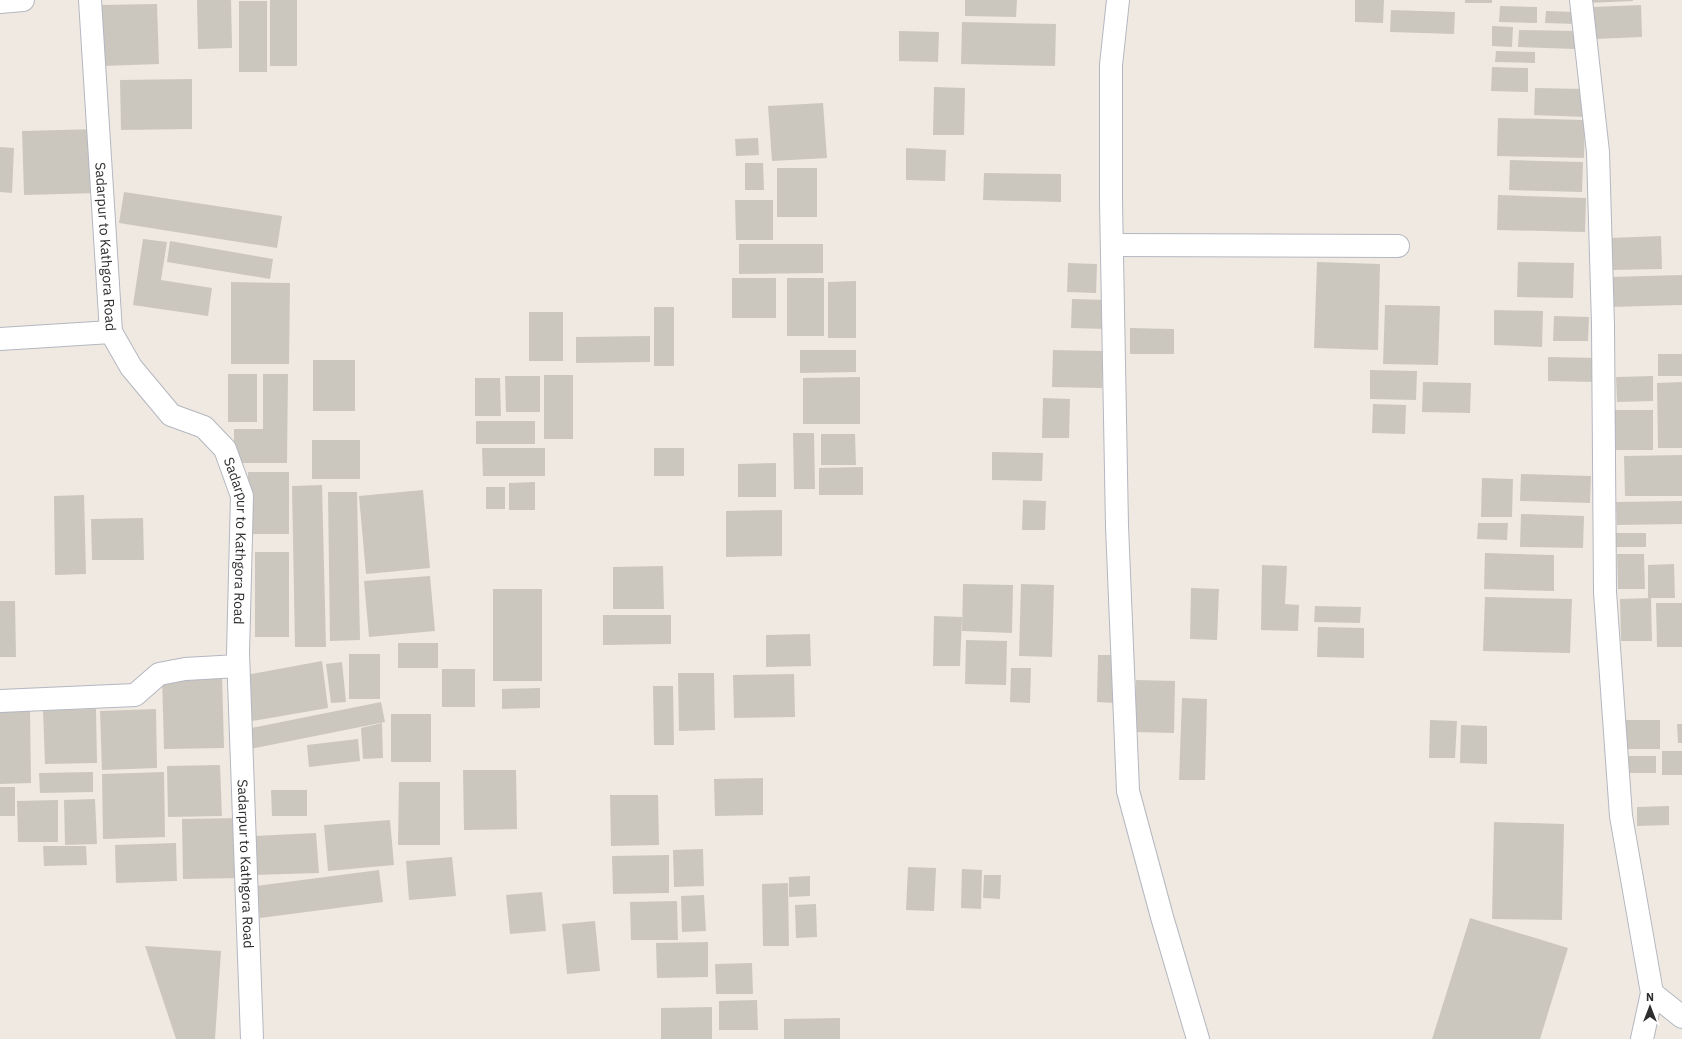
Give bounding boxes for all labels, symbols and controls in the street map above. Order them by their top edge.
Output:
street label: Sadarpur to Kathgora Road [91,162,120,332]
street label: Sadarpur to Kathgora Road [220,455,252,625]
street label: Sadarpur to Kathgora Road [234,779,258,949]
north arrow [1630,987,1670,1027]
text: N [1646,990,1654,1004]

